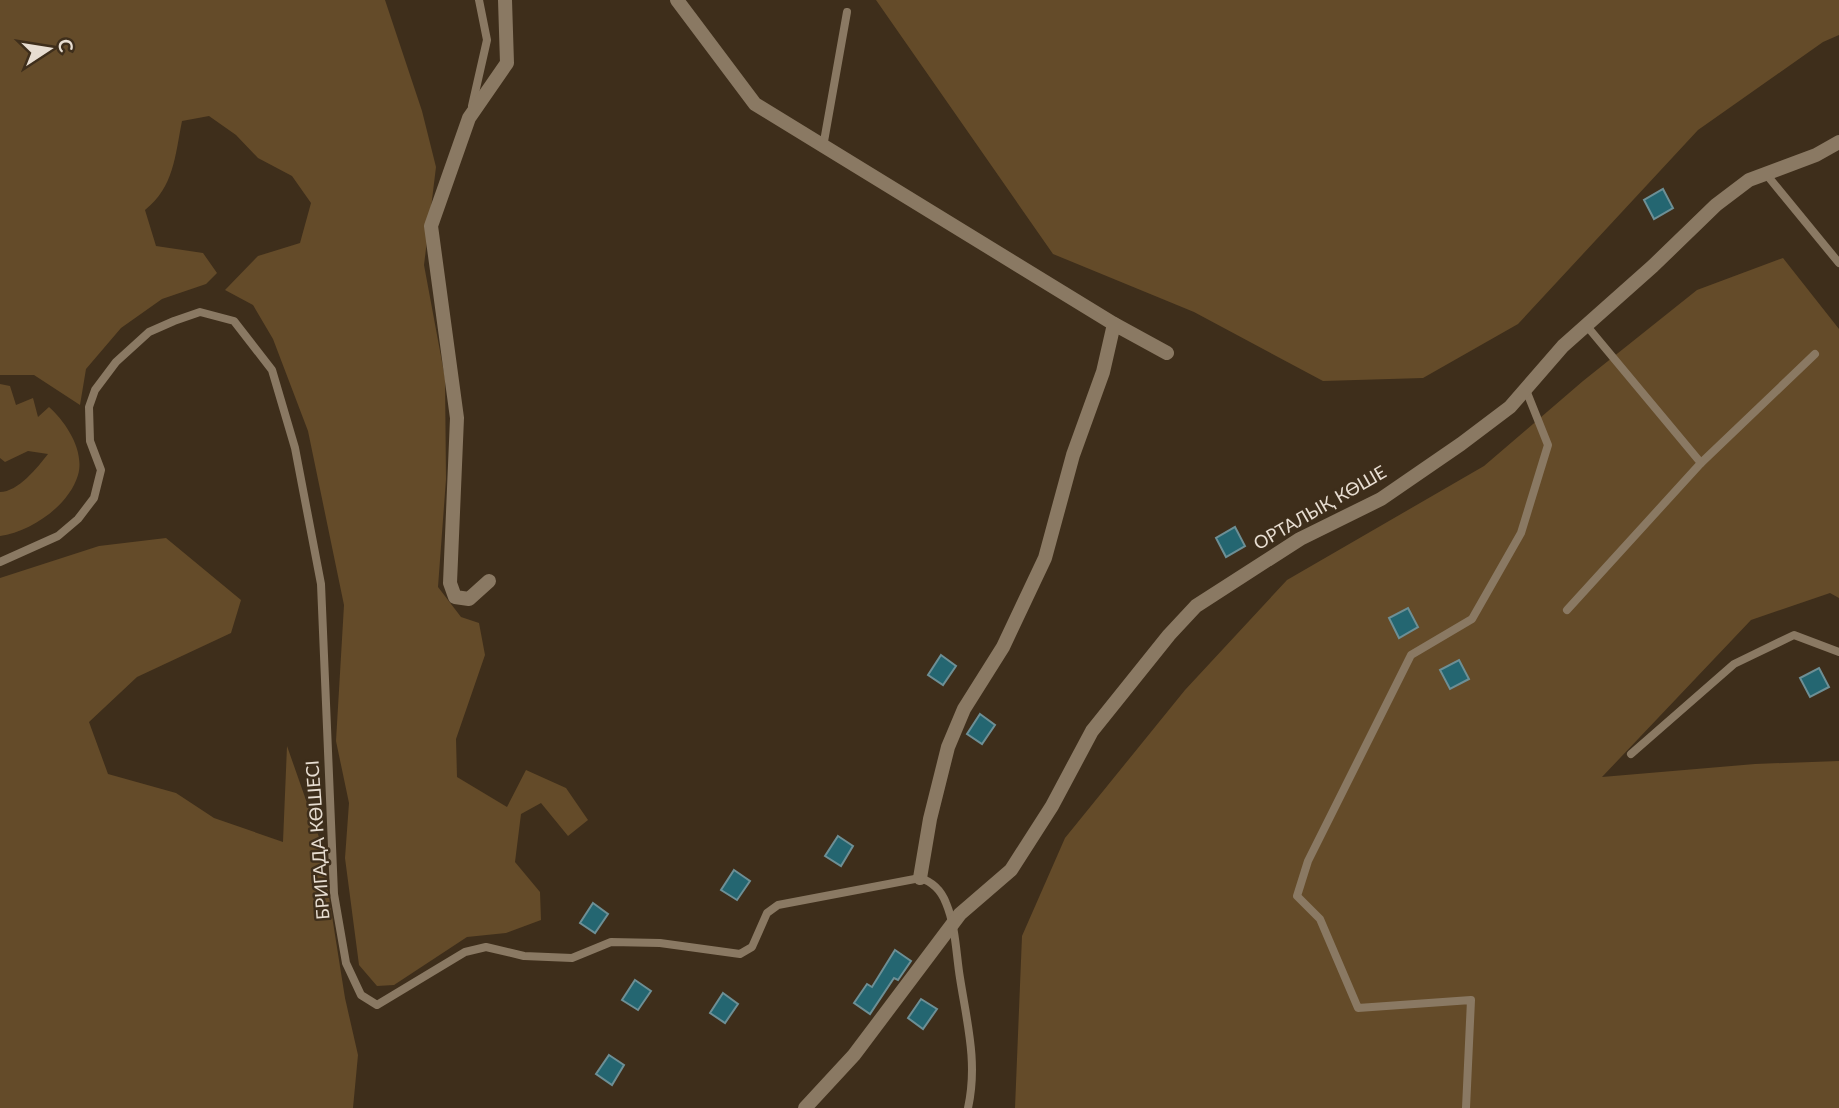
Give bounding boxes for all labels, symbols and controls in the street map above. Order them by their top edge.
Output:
north arrow [14,14,84,84]
text: С [54,37,79,54]
street label: ОРТАЛЫҚ КӨШЕ [1249,460,1390,554]
street label: БРИГАДА КӨШЕСІ [300,760,334,920]

